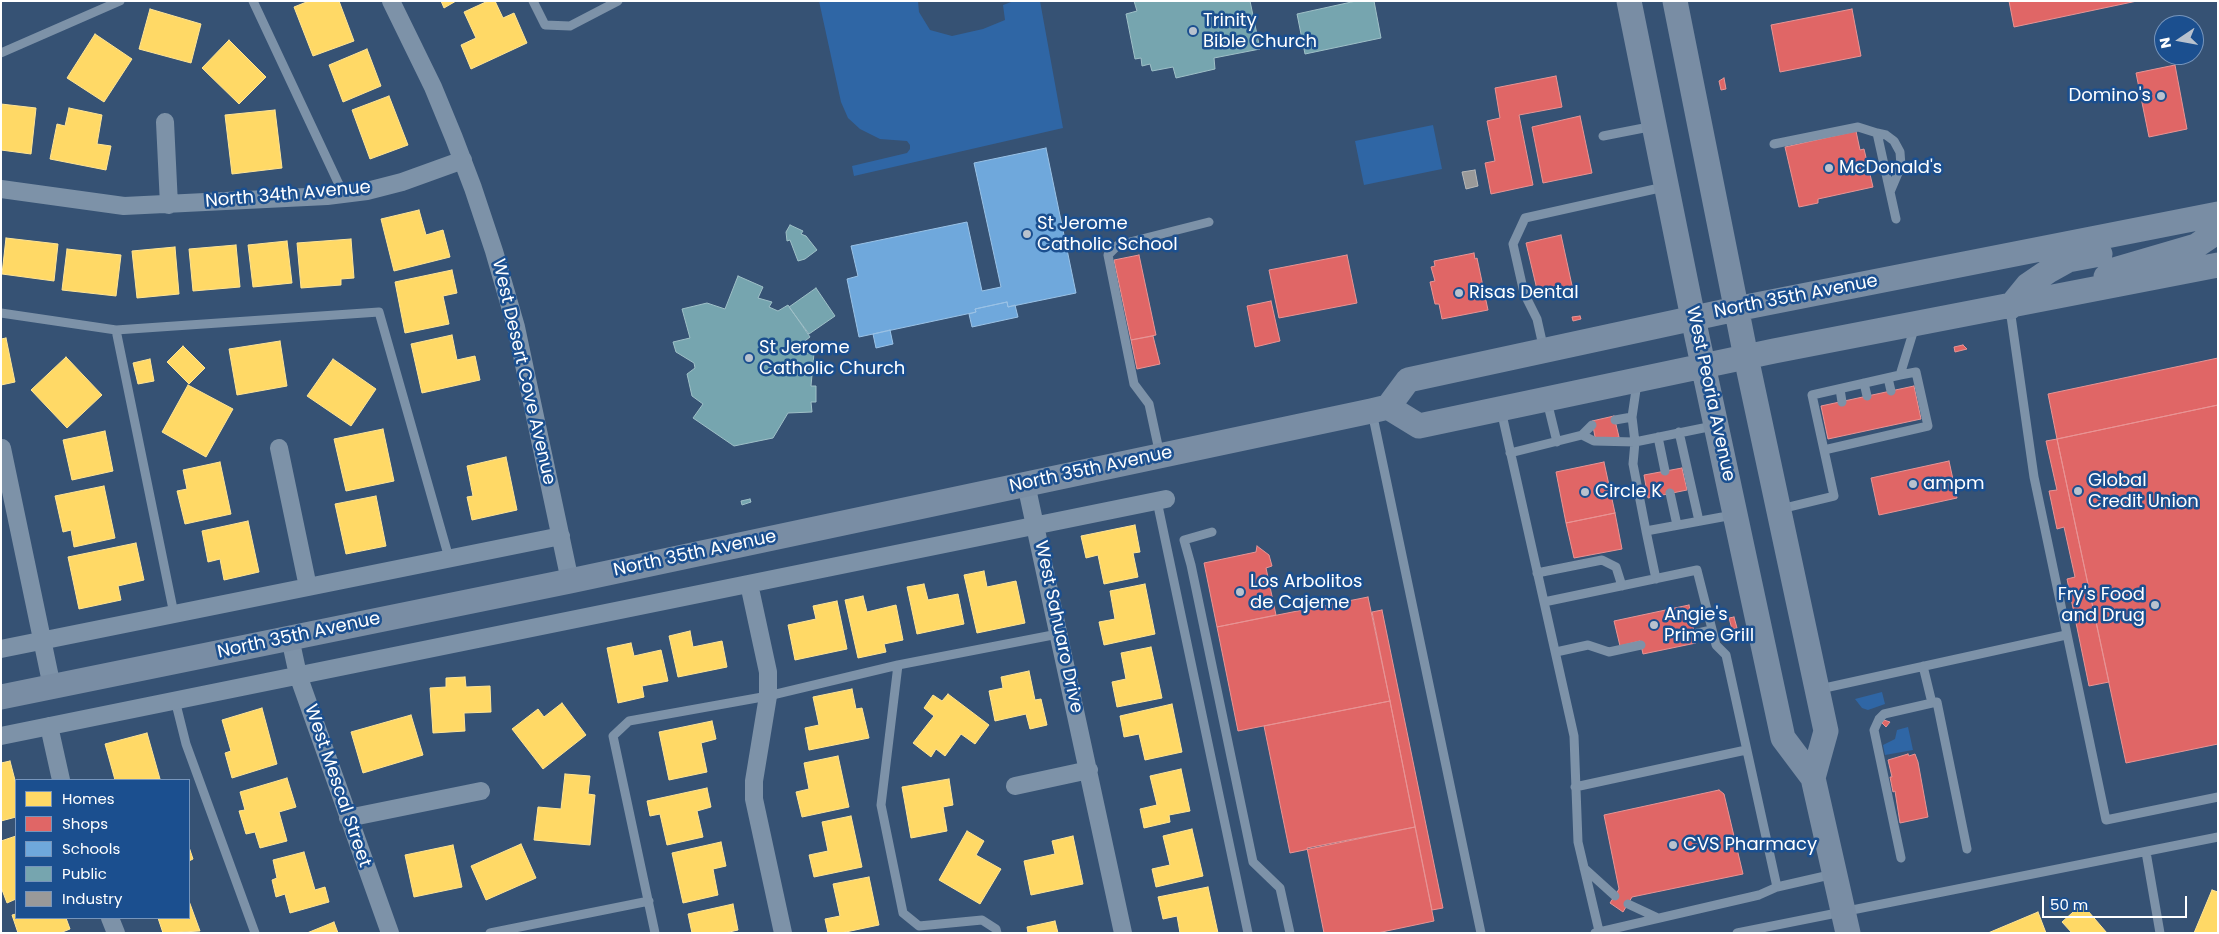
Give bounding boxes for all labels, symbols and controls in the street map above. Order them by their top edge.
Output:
place label: Trinity Bible Church [1203,10,1317,52]
north arrow [2154,15,2204,65]
marker: Trinity Bible Church [1187,25,1199,37]
text: N [2154,36,2176,50]
place label: Domino's [2068,85,2151,107]
marker: Domino's [2155,90,2167,102]
place label: McDonald's [1839,157,1942,179]
marker: McDonald's [1823,162,1835,174]
street label: North 34th Avenue [204,177,372,213]
place label: St Jerome Catholic School [1037,213,1178,255]
marker: St Jerome Catholic School [1021,228,1033,240]
street label: West Desert Cove Avenue [486,257,560,487]
street label: North 35th Avenue [1712,271,1880,323]
place label: Risas Dental [1469,282,1579,304]
marker: Risas Dental [1453,287,1465,299]
street label: West Peoria Avenue [1681,305,1739,483]
place label: St Jerome Catholic Church [759,337,905,379]
marker: St Jerome Catholic Church [743,352,755,364]
street label: North 35th Avenue [1007,442,1175,498]
place label: Global Credit Union [2088,470,2199,512]
place label: ampm [1923,473,1984,495]
marker: ampm [1907,478,1919,490]
place label: Circle K [1595,481,1662,503]
marker: Global Credit Union [2072,485,2084,497]
marker: Circle K [1579,486,1591,498]
street label: North 35th Avenue [611,526,779,582]
street label: West Sahuaro Drive [1029,539,1087,715]
place label: Los Arbolitos de Cajeme [1250,571,1362,614]
place label: Fry's Food and Drug [2058,584,2145,626]
marker: Los Arbolitos de Cajeme [1234,586,1246,598]
marker: Fry's Food and Drug [2149,599,2161,611]
place label: Angie's Prime Grill [1664,604,1754,646]
street label: North 35th Avenue [215,608,383,664]
marker: Angie's Prime Grill [1648,619,1660,631]
street label: West Mescal Street [299,702,375,870]
legend [15,779,190,919]
text: Homes [62,788,115,809]
text: Shops [62,813,108,834]
place label: CVS Pharmacy [1683,834,1817,856]
text: Schools [62,838,120,859]
marker: CVS Pharmacy [1667,839,1679,851]
text: Public [62,863,107,884]
scale bar [2044,886,2189,918]
text: Industry [62,888,122,909]
text: 50 m [2050,894,2088,915]

